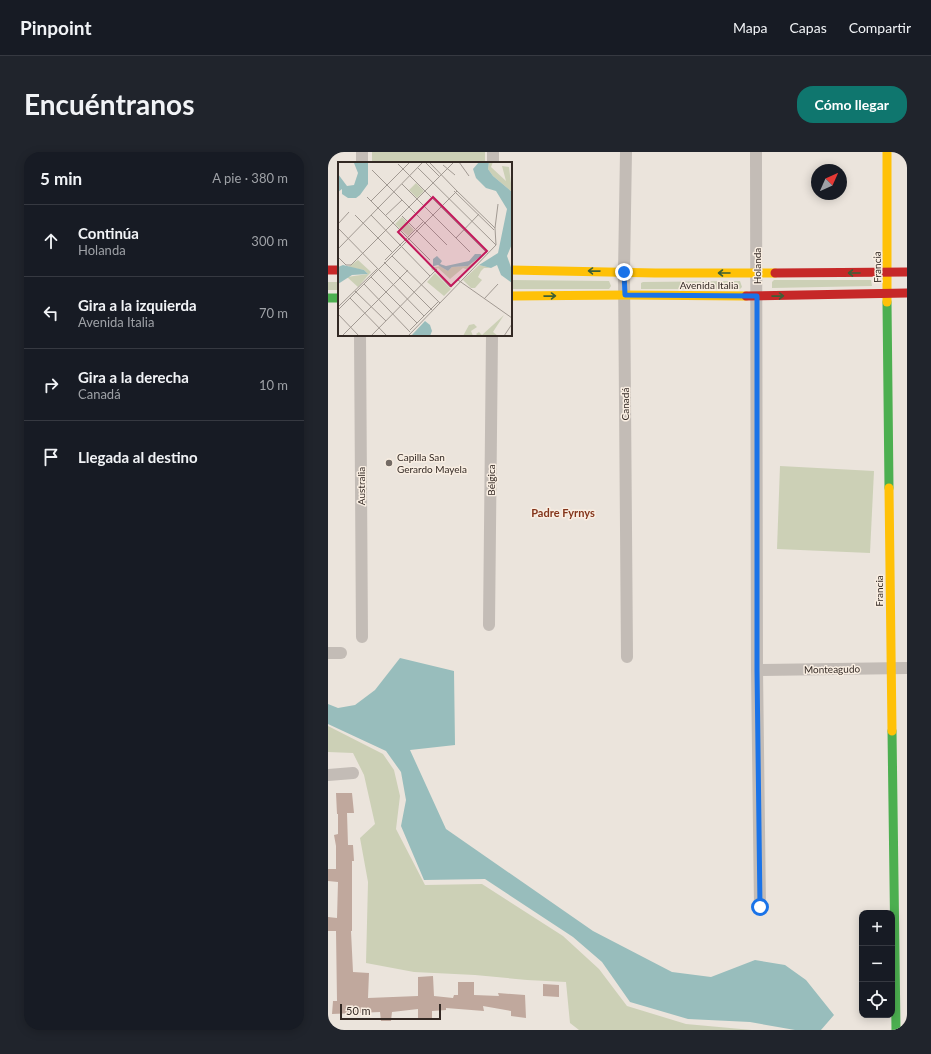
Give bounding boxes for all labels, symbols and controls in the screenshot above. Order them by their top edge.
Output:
text: Pinpoint [20,16,91,39]
text: Mapa [733,19,768,36]
text: Capas [790,19,827,36]
text: Compartir [849,19,911,36]
button: Cómo llegar [797,86,907,123]
text: Encuéntranos [24,87,195,121]
inset map [338,162,512,336]
north arrow [811,164,847,200]
text: 5 min [40,168,82,189]
text: A pie · 380 m [212,170,288,186]
text: Continúa [78,224,139,242]
icon: ahead [40,230,62,252]
text: 300 m [251,233,288,249]
text: Holanda [78,242,126,258]
street label: Holanda [751,248,763,284]
street label: Francia [871,251,883,283]
route end [615,263,633,281]
one-way arrow [588,268,601,275]
one-way arrow [718,269,731,277]
one-way arrow [848,269,861,276]
street label: Avenida Italia [680,279,738,291]
one-way arrow [543,292,556,300]
one-way arrow [771,292,784,299]
text: Gira a la izquierda [78,296,197,314]
icon: left [40,302,62,324]
text: 70 m [259,305,288,321]
text: Avenida Italia [78,314,154,330]
text: Gira a la derecha [78,368,189,386]
icon: right [40,374,62,396]
text: 10 m [259,377,288,393]
text: Canadá [78,386,121,402]
street label: Canadá [619,388,631,420]
icon: arrive [40,446,62,468]
text: Llegada al destino [78,448,198,466]
place label: Capilla San Gerardo Mayela [397,451,467,475]
marker: Capilla San Gerardo Mayela [384,458,394,468]
street label: Bélgica [485,464,497,496]
street label: Australia [355,467,367,505]
district label: Padre Fyrnys [531,506,595,519]
street label: Francia [873,575,885,607]
street label: Monteagudo [804,663,861,675]
route start [751,898,769,916]
map controls [859,910,895,1018]
button: + [859,910,895,946]
button: − [859,946,895,982]
button: locate [859,982,895,1018]
scale bar [340,1002,441,1021]
text: 50 m [346,1004,371,1017]

